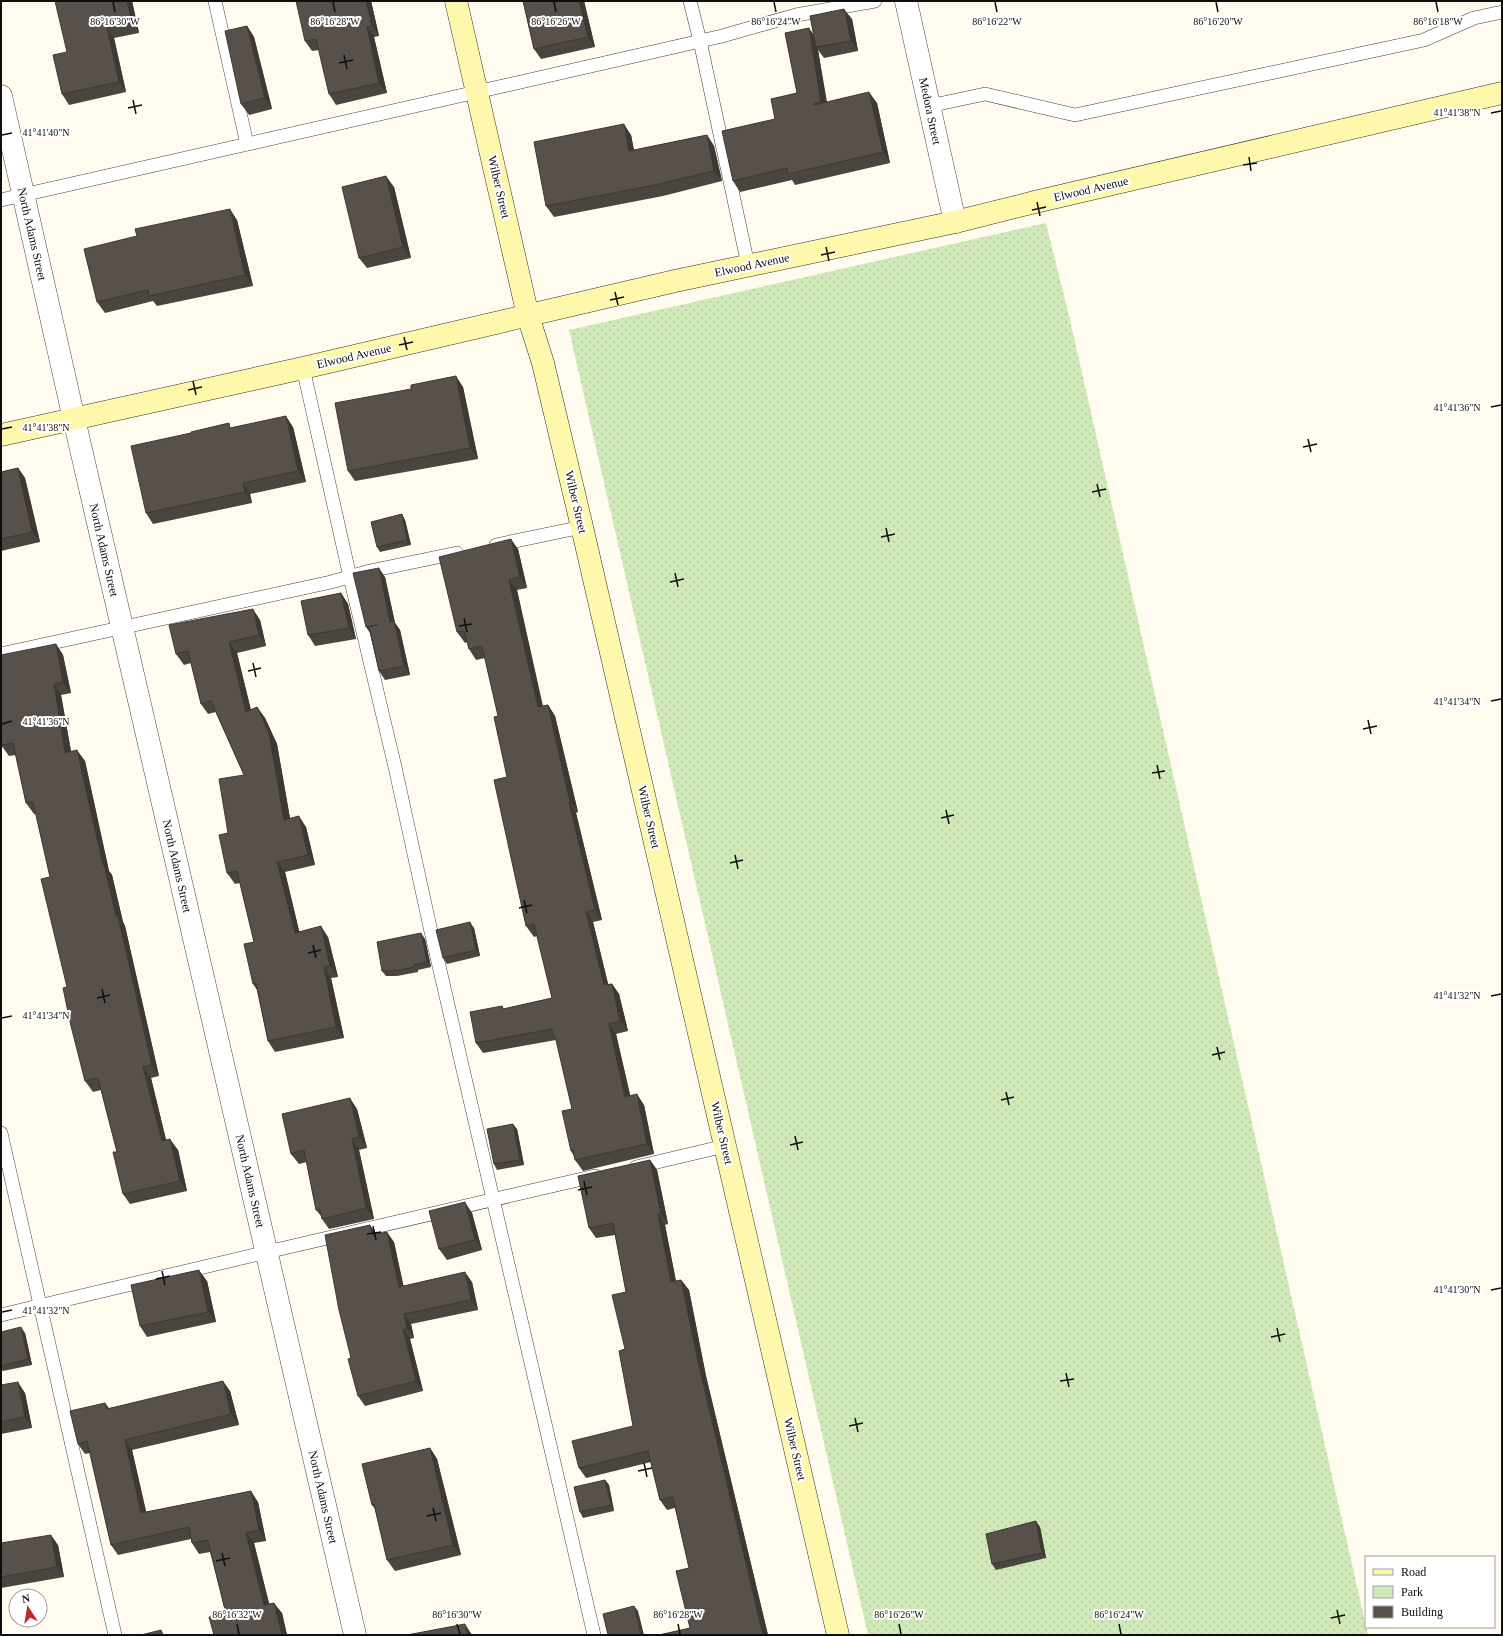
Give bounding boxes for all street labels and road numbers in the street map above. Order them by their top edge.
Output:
street label: Medora Street [916,76,944,147]
street label: Wilber Street [485,154,513,220]
street label: Elwood Avenue [1052,174,1130,204]
street label: North Adams Street [14,186,50,283]
street label: Elwood Avenue [713,250,791,280]
street label: Elwood Avenue [315,341,393,371]
street label: Wilber Street [562,469,590,535]
street label: North Adams Street [86,502,122,599]
street label: Wilber Street [635,784,663,850]
street label: North Adams Street [159,818,195,915]
street label: Wilber Street [708,1100,736,1166]
street label: North Adams Street [232,1133,268,1230]
street label: Wilber Street [781,1416,809,1482]
street label: North Adams Street [305,1449,341,1546]

